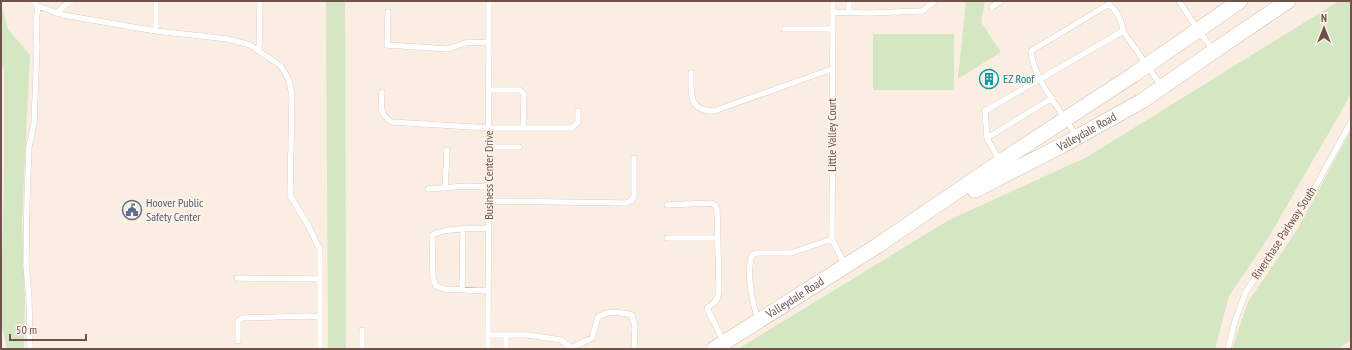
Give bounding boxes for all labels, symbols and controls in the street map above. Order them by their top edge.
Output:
north arrow [1304,8,1344,48]
text: N [1321,11,1327,25]
building icon: EZ Roof [978,68,1000,90]
place label: EZ Roof [1003,71,1035,86]
street label: Little Valley Court [824,98,839,172]
street label: Valleydale Road [1053,109,1119,154]
street label: Business Center Drive [481,130,496,220]
street label: Riverchase Parkway South [1248,183,1319,282]
place label: Hoover Public Safety Center [146,195,204,224]
public building icon: Hoover Public Safety Center [121,199,143,221]
street label: Valleydale Road [762,273,827,322]
scale bar [10,316,86,342]
text: 50 m [16,322,37,337]

